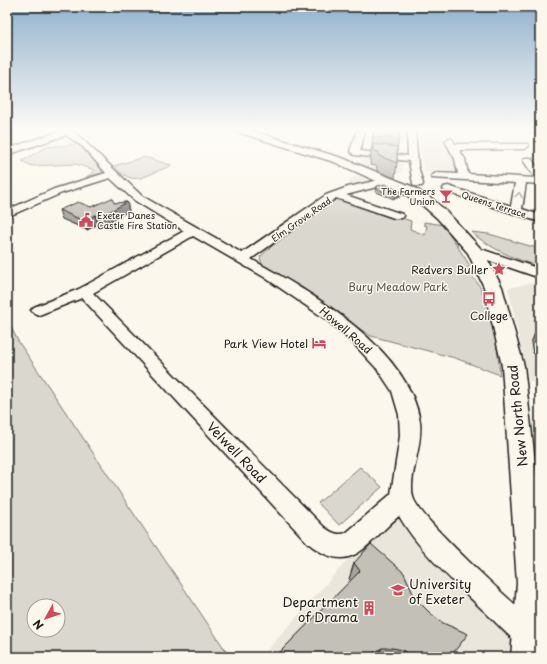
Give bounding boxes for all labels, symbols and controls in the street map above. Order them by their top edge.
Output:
place label: The Farmers Union [381,184,435,208]
street label: Queens Terrace [460,187,528,221]
bar icon: The Farmers Union [438,188,454,204]
one-way arrow [514,192,523,198]
street label: Elm Grove Road [268,193,334,245]
place label: Exeter Danes Castle Fire Station [97,208,177,232]
public building icon: Exeter Danes Castle Fire Station [78,212,94,228]
place label: Redvers Buller [411,261,489,278]
place icon: Redvers Buller [491,261,507,277]
park label: Bury Meadow Park [348,278,448,295]
bus stop icon: College [481,291,497,307]
street label: Howell Road [316,302,376,358]
place label: College [470,307,508,324]
place label: Park View Hotel [224,335,308,352]
hotel icon: Park View Hotel [311,335,327,351]
street label: New North Road [502,364,532,468]
street label: Velwell Road [203,417,271,487]
place label: University of Exeter [409,574,471,608]
school or university icon: University of Exeter [390,582,406,598]
place label: Department of Drama [282,592,359,626]
north arrow [26,598,66,638]
building icon: Department of Drama [361,600,377,616]
text: N [28,616,47,634]

